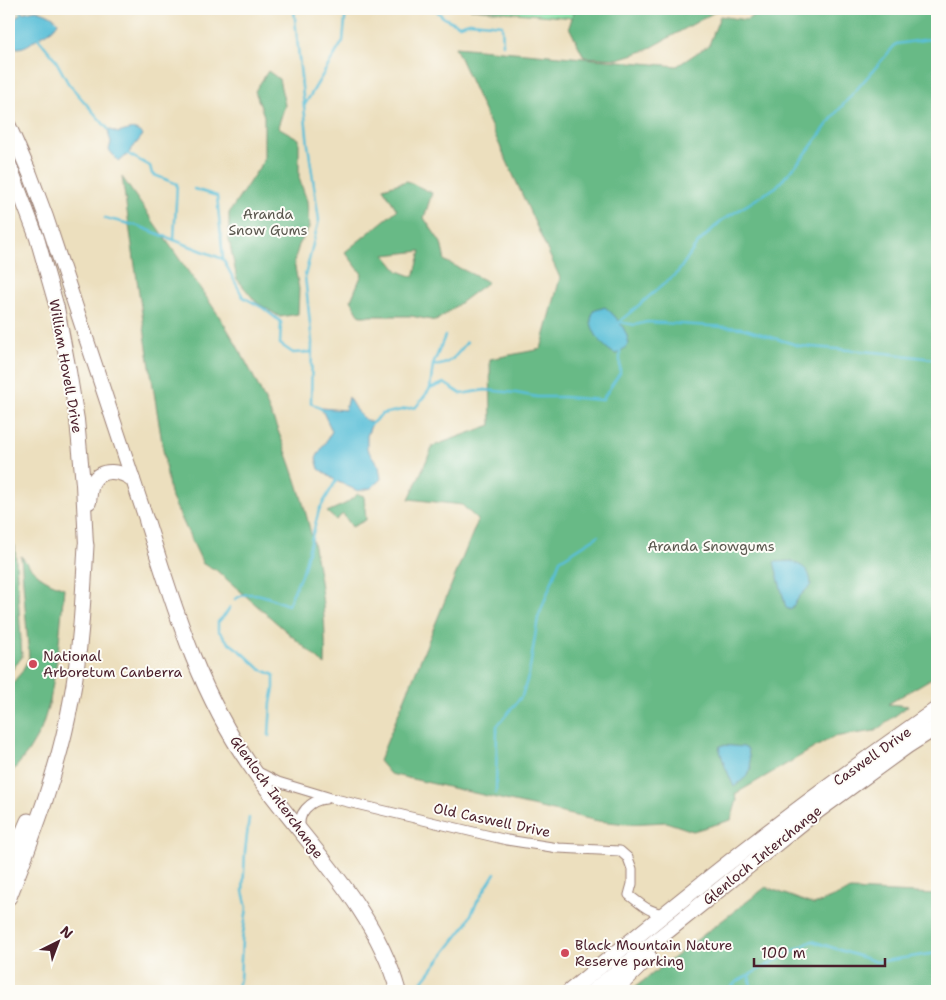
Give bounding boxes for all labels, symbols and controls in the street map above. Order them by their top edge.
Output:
park label: Aranda Snow Gums [229,205,307,239]
street label: William Hovell Drive [45,298,87,435]
park label: Aranda Snowgums [647,537,775,555]
place label: National Arboretum Canberra [43,647,182,681]
marker: National Arboretum Canberra [27,658,39,670]
street label: Caswell Drive [830,722,915,790]
street label: Glenloch Interchange [226,732,328,862]
street label: Old Caswell Drive [432,799,552,841]
street label: Glenloch Interchange [699,801,825,908]
north arrow [32,918,82,968]
text: N [57,922,77,943]
scale bar [754,935,885,967]
place label: Black Mountain Nature Reserve parking [575,936,732,970]
text: 100 m [761,943,806,963]
marker: Black Mountain Nature Reserve parking [559,947,571,959]

